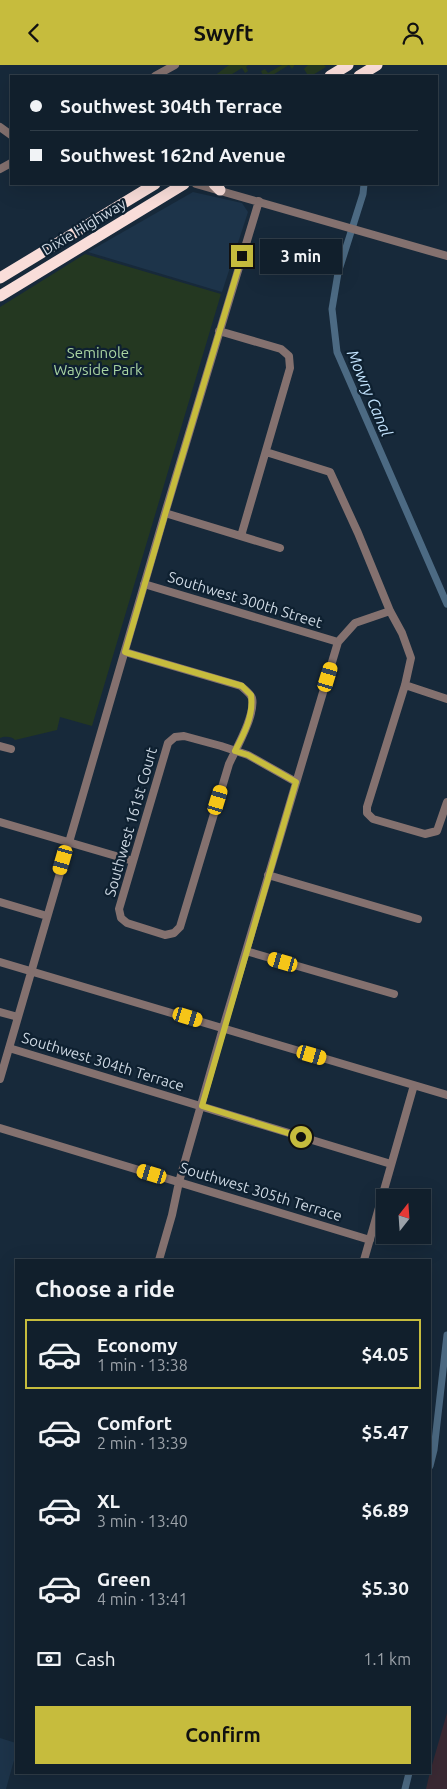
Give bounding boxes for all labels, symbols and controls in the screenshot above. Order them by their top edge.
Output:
icon: back [20,19,48,47]
icon: person [399,19,427,47]
text: Swyft [193,20,254,45]
text: Southwest 304th Terrace [60,95,282,117]
text: Southwest 162nd Avenue [60,144,286,166]
street label: Dixie Highway [39,195,129,258]
callout: 3 min [260,239,342,273]
route end [231,245,253,267]
text: 3 min [281,247,321,265]
park label: Seminole Wayside Park [54,344,143,378]
water label: Mowry Canal [344,347,397,439]
street label: Southwest 300th Street [166,568,324,631]
car [316,660,339,694]
street label: Southwest 161st Court [101,745,160,899]
car [206,783,229,817]
car [51,844,74,876]
car [266,951,299,973]
car [171,1005,204,1029]
street label: Southwest 304th Terrace [20,1029,186,1094]
car [295,1044,328,1066]
route start [290,1126,312,1148]
street label: Southwest 305th Terrace [178,1159,344,1224]
car [135,1162,168,1186]
north arrow [376,1189,431,1244]
map controls [376,1189,431,1244]
text: Choose a ride [35,1276,175,1301]
icon: car [37,1332,82,1377]
text: Economy [97,1334,178,1356]
text: $4.05 [361,1343,409,1365]
text: 1 min · 13:38 [97,1356,188,1374]
icon: car [37,1410,82,1455]
text: Comfort [97,1412,172,1434]
text: $5.47 [361,1421,409,1443]
text: 2 min · 13:39 [97,1434,188,1452]
icon: car [37,1488,82,1533]
text: XL [97,1490,120,1512]
text: $6.89 [361,1499,409,1521]
text: 3 min · 13:40 [97,1512,188,1530]
icon: car [37,1566,82,1611]
text: Green [97,1568,151,1590]
text: $5.30 [361,1577,409,1599]
text: 4 min · 13:41 [97,1590,188,1608]
icon: cash [35,1645,63,1673]
text: Cash [75,1648,116,1670]
text: 1.1 km [363,1650,411,1668]
button: Confirm [35,1706,411,1764]

